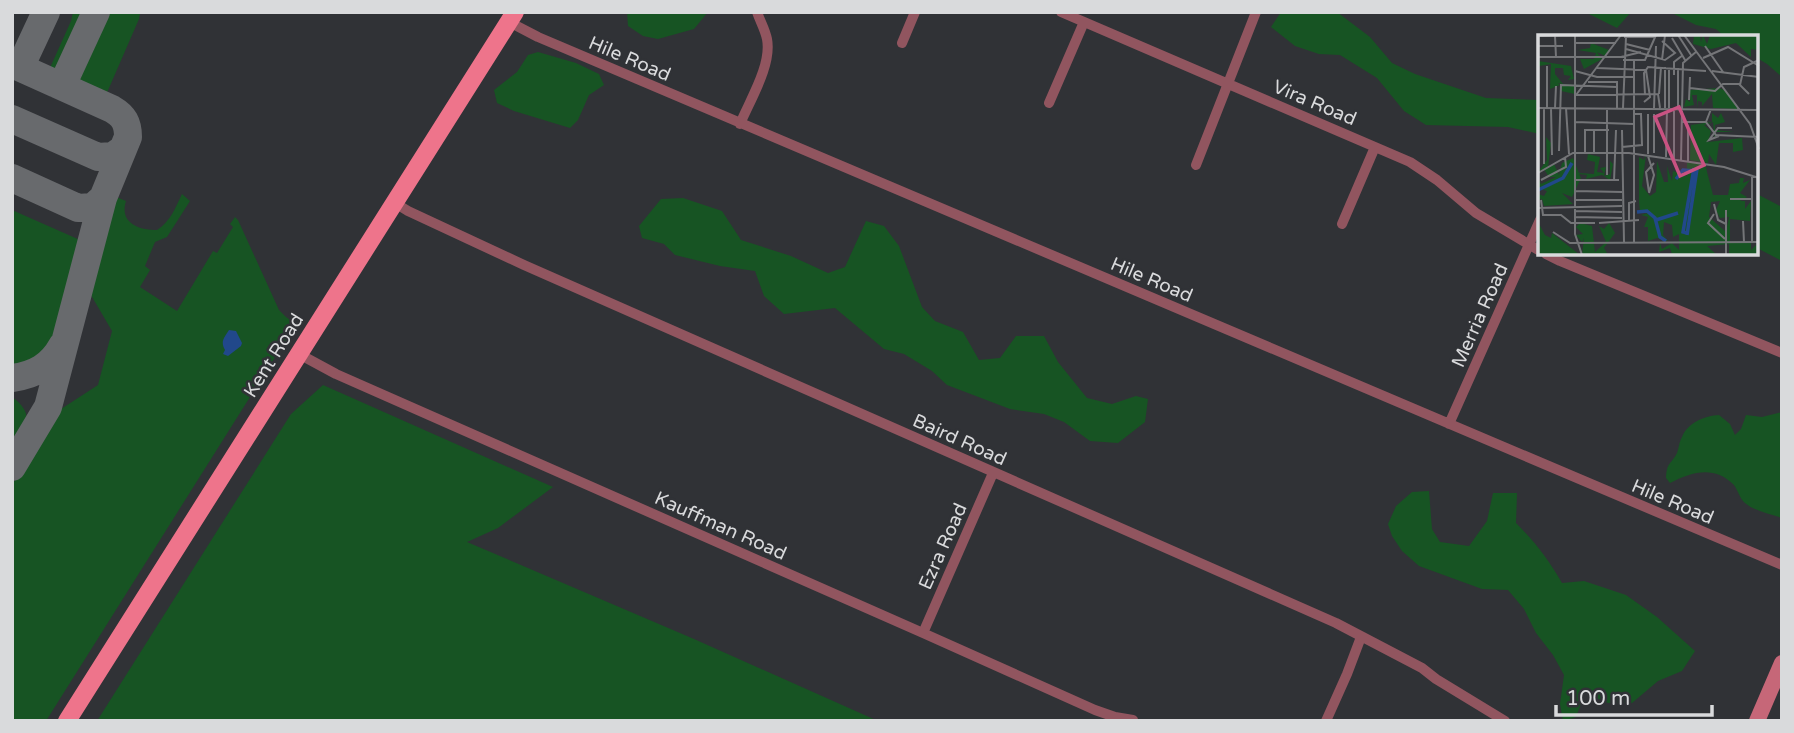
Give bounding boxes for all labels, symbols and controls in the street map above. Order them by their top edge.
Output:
street label: Hile Road [585,32,674,86]
inset map [1538,35,1759,256]
street label: Vira Road [1270,76,1360,130]
street label: Hile Road [1107,253,1196,307]
street label: Merria Road [1447,260,1513,371]
street label: Kent Road [239,310,308,402]
street label: Baird Road [909,409,1010,470]
street label: Hile Road [1628,475,1717,529]
street label: Kauffman Road [651,487,790,565]
street label: Ezra Road [914,500,972,593]
scale bar [1556,674,1712,718]
text: 100 m [1566,686,1630,711]

